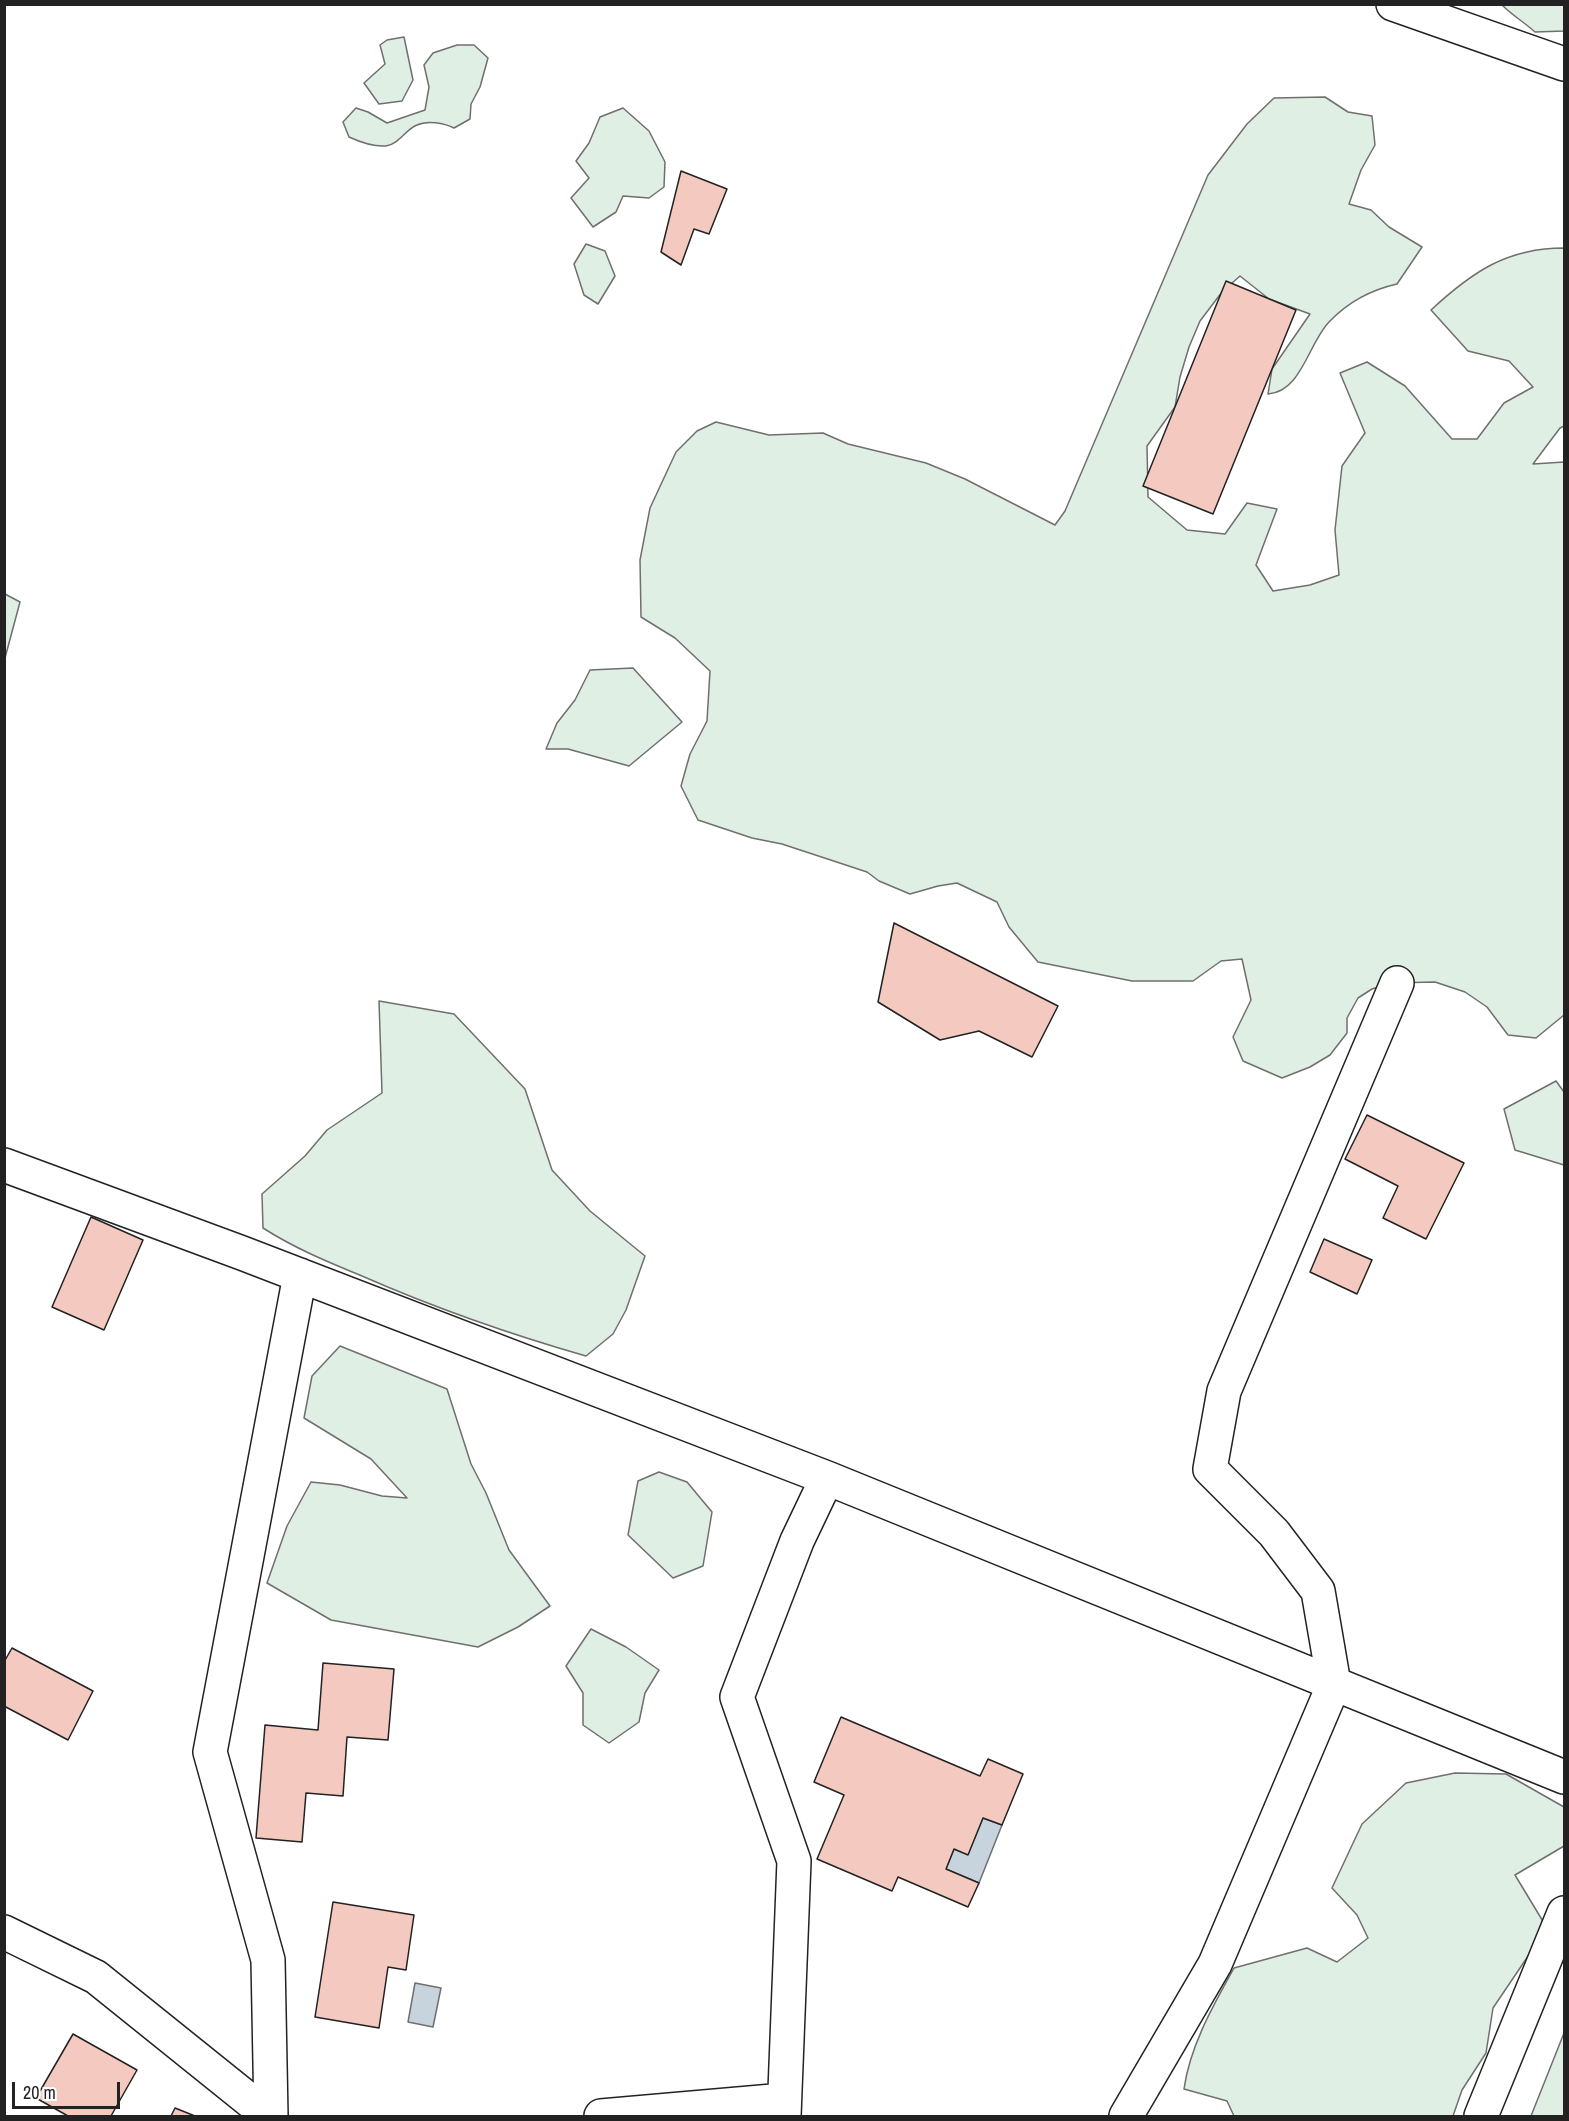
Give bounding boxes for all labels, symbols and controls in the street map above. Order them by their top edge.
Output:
scale bar [15,2070,123,2108]
text: 20 m [23,2080,56,2105]

